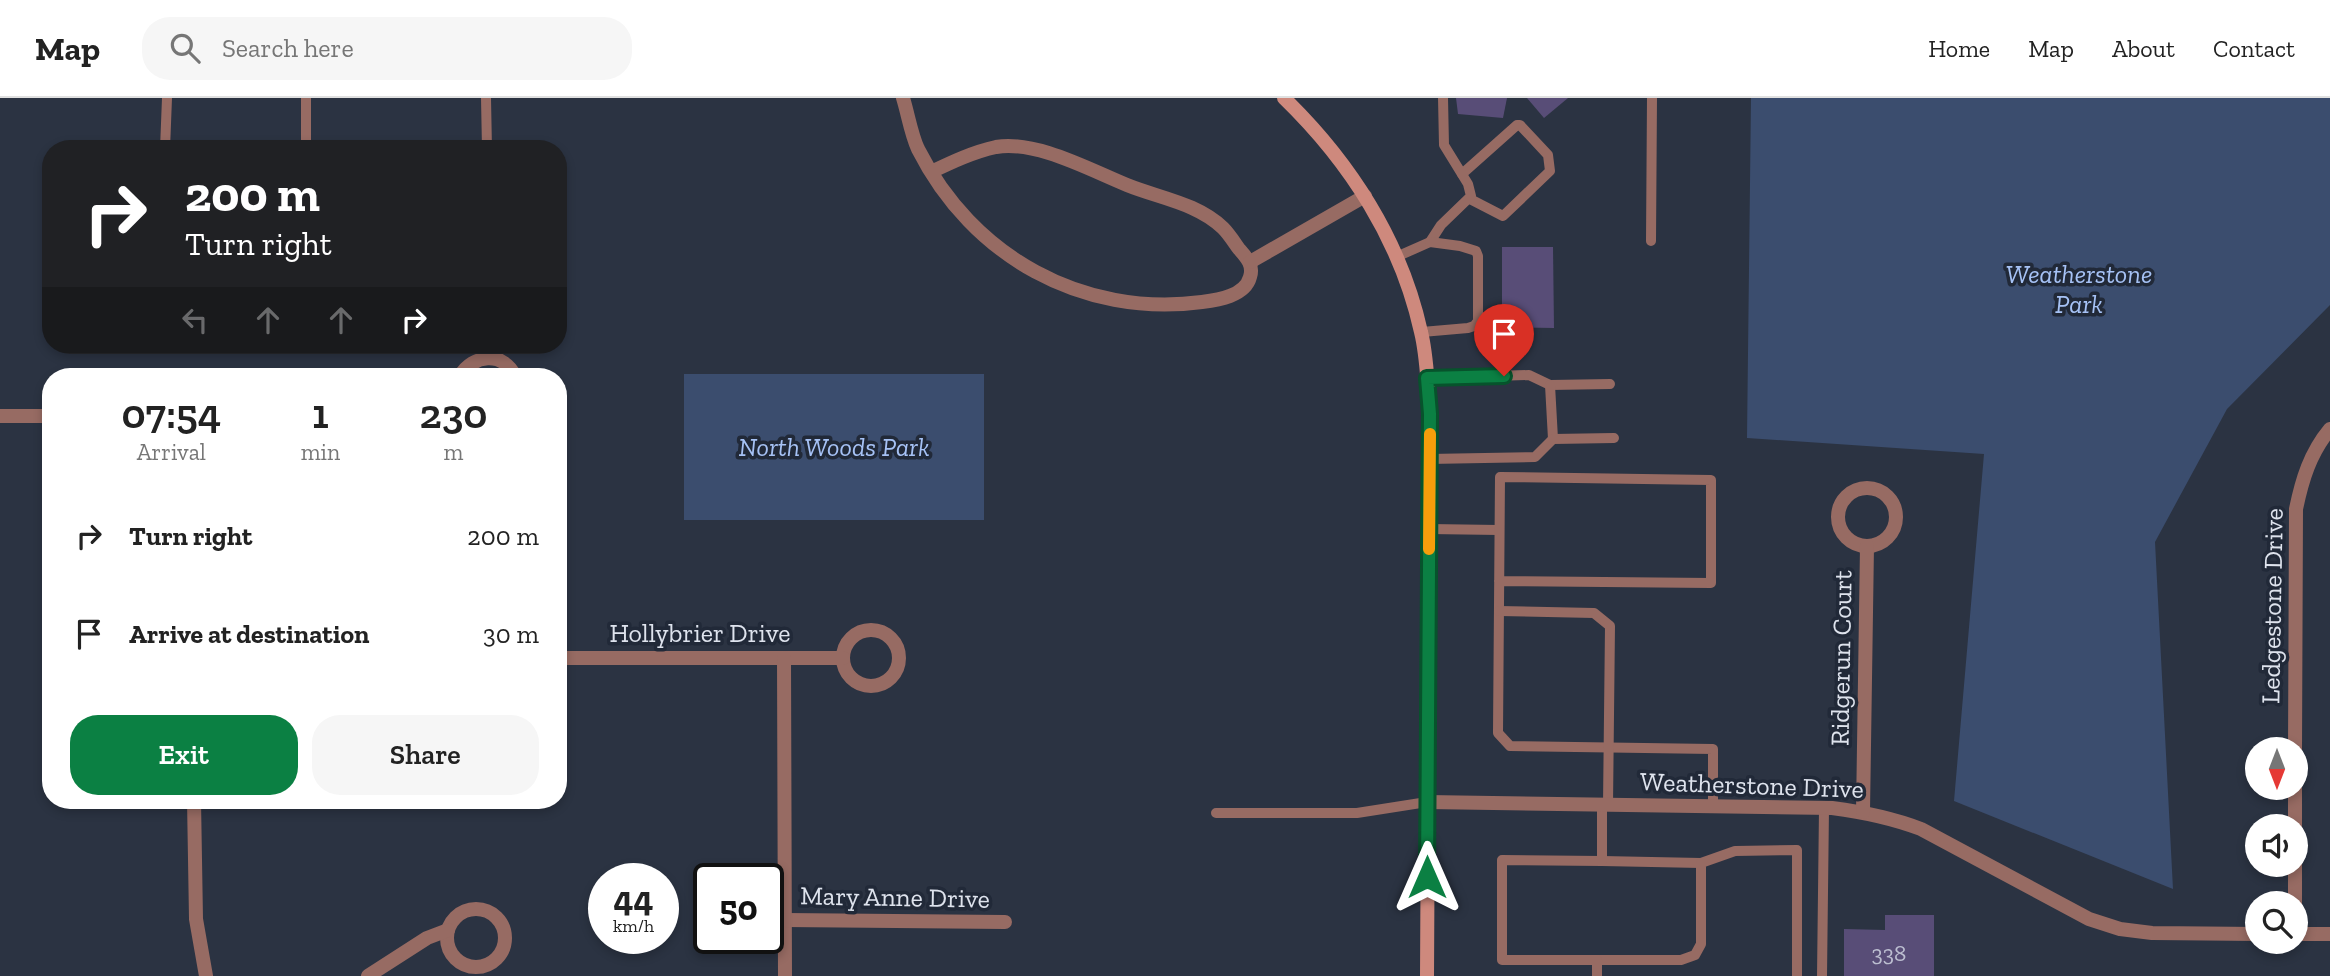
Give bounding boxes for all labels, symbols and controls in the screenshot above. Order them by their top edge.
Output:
search box [142,17,632,80]
text: Map [35,29,100,68]
icon: search [166,29,204,67]
text: Search here [222,32,354,64]
text: Home [1928,34,1990,63]
text: Map [2028,34,2074,63]
text: About [2112,34,2175,63]
text: Contact [2213,34,2295,63]
text: 200 m [185,165,320,224]
icon: right [70,168,161,259]
text: Turn right [185,225,332,263]
park label: Weatherstone Park [2006,258,2152,320]
icon: left [176,301,214,339]
icon: ahead [249,301,287,339]
icon: ahead [322,301,360,339]
icon: right [395,301,433,339]
pin [1474,304,1534,376]
icon: arrive [1485,315,1523,353]
text: 07:54 [121,388,221,439]
text: 1 [312,388,329,439]
text: 230 [419,388,488,439]
park label: North Woods Park [738,431,930,463]
text: Arrival [137,438,206,466]
text: min [301,438,340,466]
text: m [444,438,463,466]
street label: Ledgestone Drive [2254,508,2290,704]
icon: right [70,517,108,555]
text: Turn right [129,520,252,552]
text: 200 m [467,520,539,552]
street label: Ridgerun Court [1823,570,1859,746]
icon: arrive [70,615,108,653]
street label: Hollybrier Drive [609,617,791,649]
text: Arrive at destination [129,618,369,650]
text: 30 m [483,618,539,650]
button: Exit [70,715,298,795]
button: Share [312,715,539,795]
north arrow [2245,737,2308,800]
map controls [2245,737,2308,954]
street label: Weatherstone Drive [1640,765,1864,805]
button: sound [2245,814,2308,877]
position arrow [1390,840,1464,914]
speed limit sign: 50 [693,863,784,954]
text: 44 [614,878,653,920]
street label: Mary Anne Drive [800,879,990,915]
button: search [2245,891,2308,954]
text: km/h [613,915,654,937]
house number: 338 [1872,939,1906,967]

